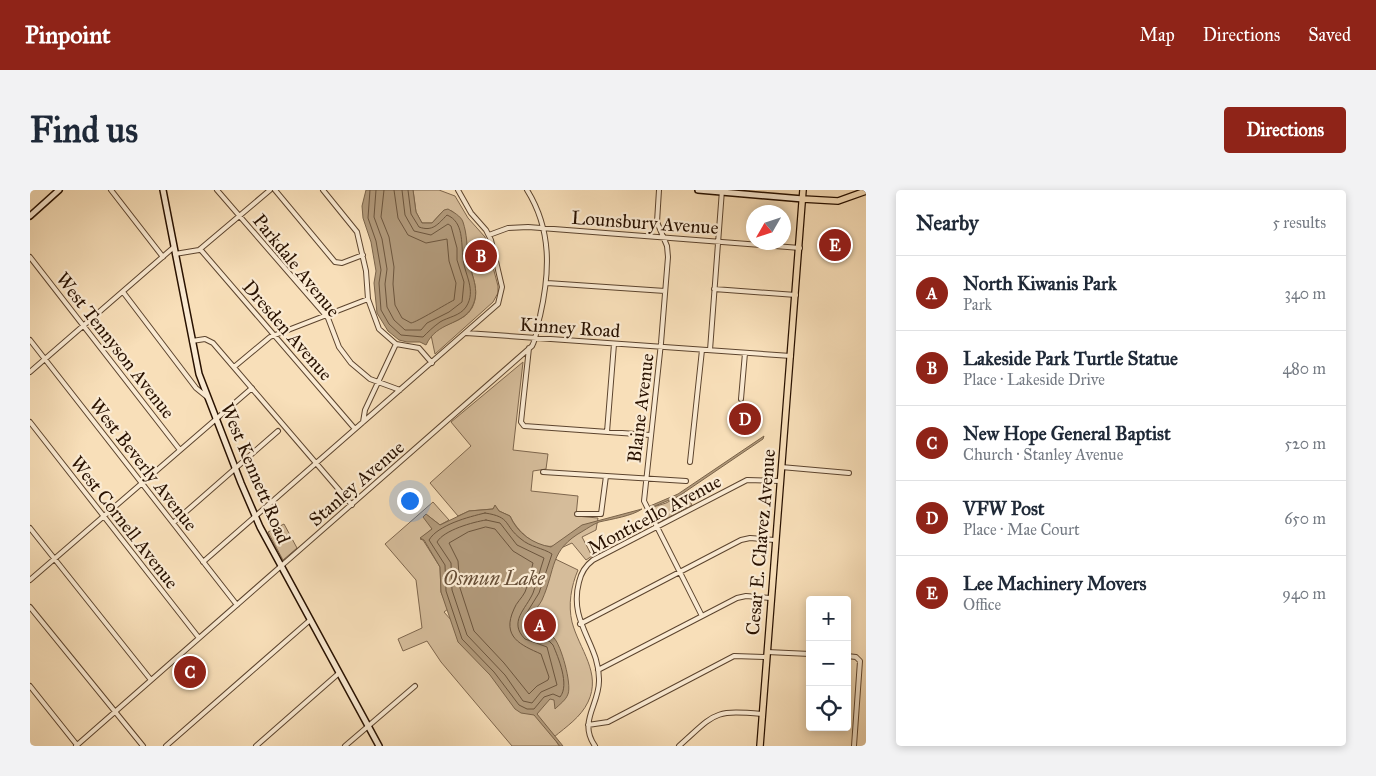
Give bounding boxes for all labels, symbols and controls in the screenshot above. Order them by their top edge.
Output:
text: Pinpoint [25,20,111,50]
text: Map [1139,24,1175,46]
text: Directions [1203,24,1280,46]
text: Saved [1308,24,1351,46]
button: Directions [1224,107,1346,153]
text: Find us [30,109,138,152]
north arrow [746,205,791,250]
street label: Lounsbury Avenue [571,206,719,239]
street label: Parkdale Avenue [248,209,345,322]
text: Nearby [916,210,979,236]
text: 5 results [1272,213,1326,232]
pin: E [819,226,851,264]
pin: B [465,237,497,275]
street label: West Tennyson Avenue [51,267,180,423]
text: North Kiwanis Park [963,272,1117,295]
street label: Dresden Avenue [238,275,338,385]
text: A [927,284,937,303]
text: 340 m [1284,284,1326,303]
text: Park [963,295,992,314]
street label: Kinney Road [519,313,621,343]
text: Lakeside Park Turtle Statue [963,347,1178,370]
street label: Blaine Avenue [622,352,659,464]
text: B [927,359,937,378]
text: 480 m [1282,359,1326,378]
text: Place · Lakeside Drive [963,370,1105,389]
street label: West Beverly Avenue [85,393,203,535]
street label: West Kennett Road [216,399,296,547]
pin: D [729,400,761,438]
text: New Hope General Baptist [963,422,1171,445]
text: C [927,434,937,453]
text: 520 m [1284,434,1326,453]
street label: Stanley Avenue [304,436,409,531]
text: Church · Stanley Avenue [963,445,1123,464]
street label: Cesar E. Chavez Avenue [741,448,780,636]
street label: West Cornell Avenue [66,451,184,593]
street label: Monticello Avenue [583,469,725,559]
your location [397,488,423,514]
text: VFW Post [963,497,1045,520]
text: D [926,509,938,528]
text: 650 m [1284,509,1326,528]
text: Place · Mae Court [963,520,1080,539]
water label: Osmun Lake [443,566,545,590]
text: Lee Machinery Movers [963,572,1146,595]
text: E [926,584,938,603]
text: 940 m [1282,584,1326,603]
text: Office [963,595,1001,614]
map controls [806,596,851,731]
button: + [806,596,851,641]
pin: A [524,606,556,644]
button: − [806,641,851,686]
pin: C [174,653,206,691]
button: locate [806,686,851,731]

